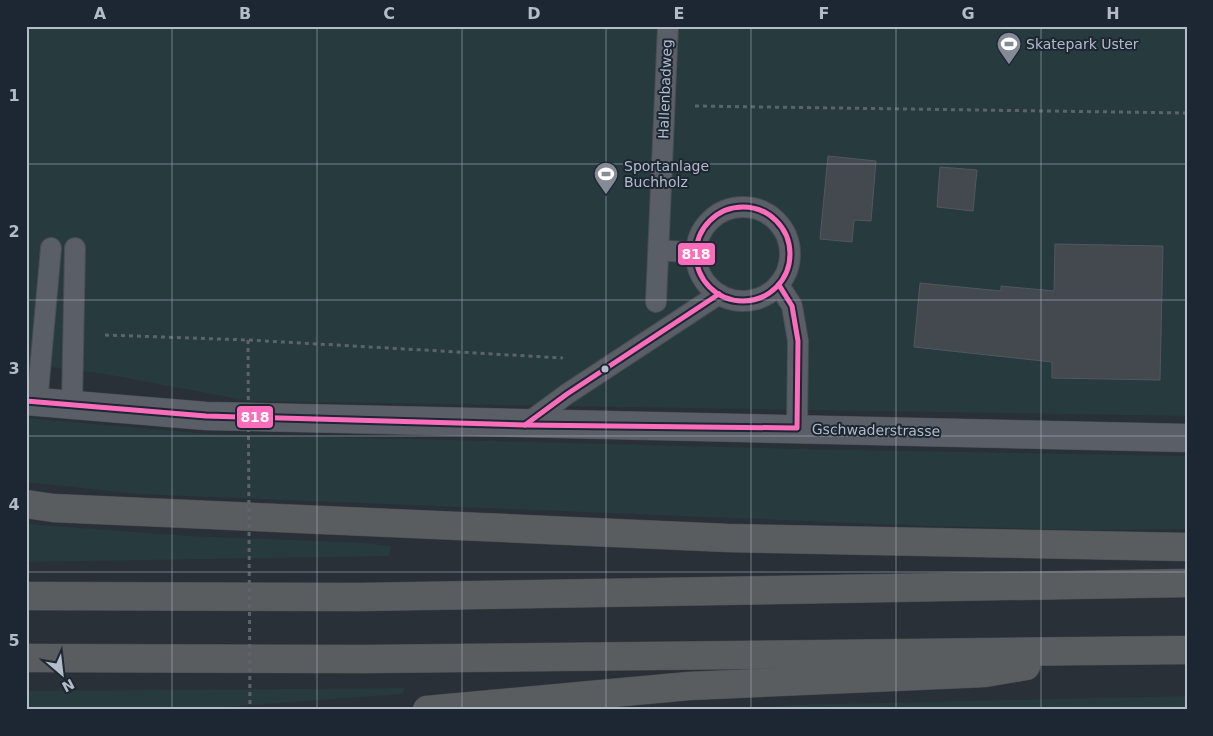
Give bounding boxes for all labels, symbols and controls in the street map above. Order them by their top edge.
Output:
text: A [94,4,107,23]
text: B [239,4,251,23]
text: C [383,4,395,23]
text: D [527,4,541,23]
text: E [674,4,684,23]
text: F [819,4,829,23]
text: G [961,4,975,23]
text: H [1106,4,1120,23]
sports icon: Skatepark Uster [996,31,1022,65]
place label: Skatepark Uster [1026,36,1139,52]
street label: Hallenbadweg [655,39,675,139]
text: 1 [8,86,20,105]
place label: Sportanlage Buchholz [624,158,709,190]
sports icon: Sportanlage Buchholz [593,161,619,195]
text: 2 [8,222,20,241]
line badge: 818 [677,242,716,266]
text: 818 [681,246,711,262]
text: 3 [8,359,20,378]
unlabelled marker [600,364,610,374]
line badge: 818 [236,405,274,429]
text: 818 [240,409,270,425]
street label: Gschwaderstrasse [812,421,940,439]
text: 4 [8,495,20,514]
text: 5 [8,631,20,650]
north arrow [38,648,88,698]
text: N [59,676,77,695]

